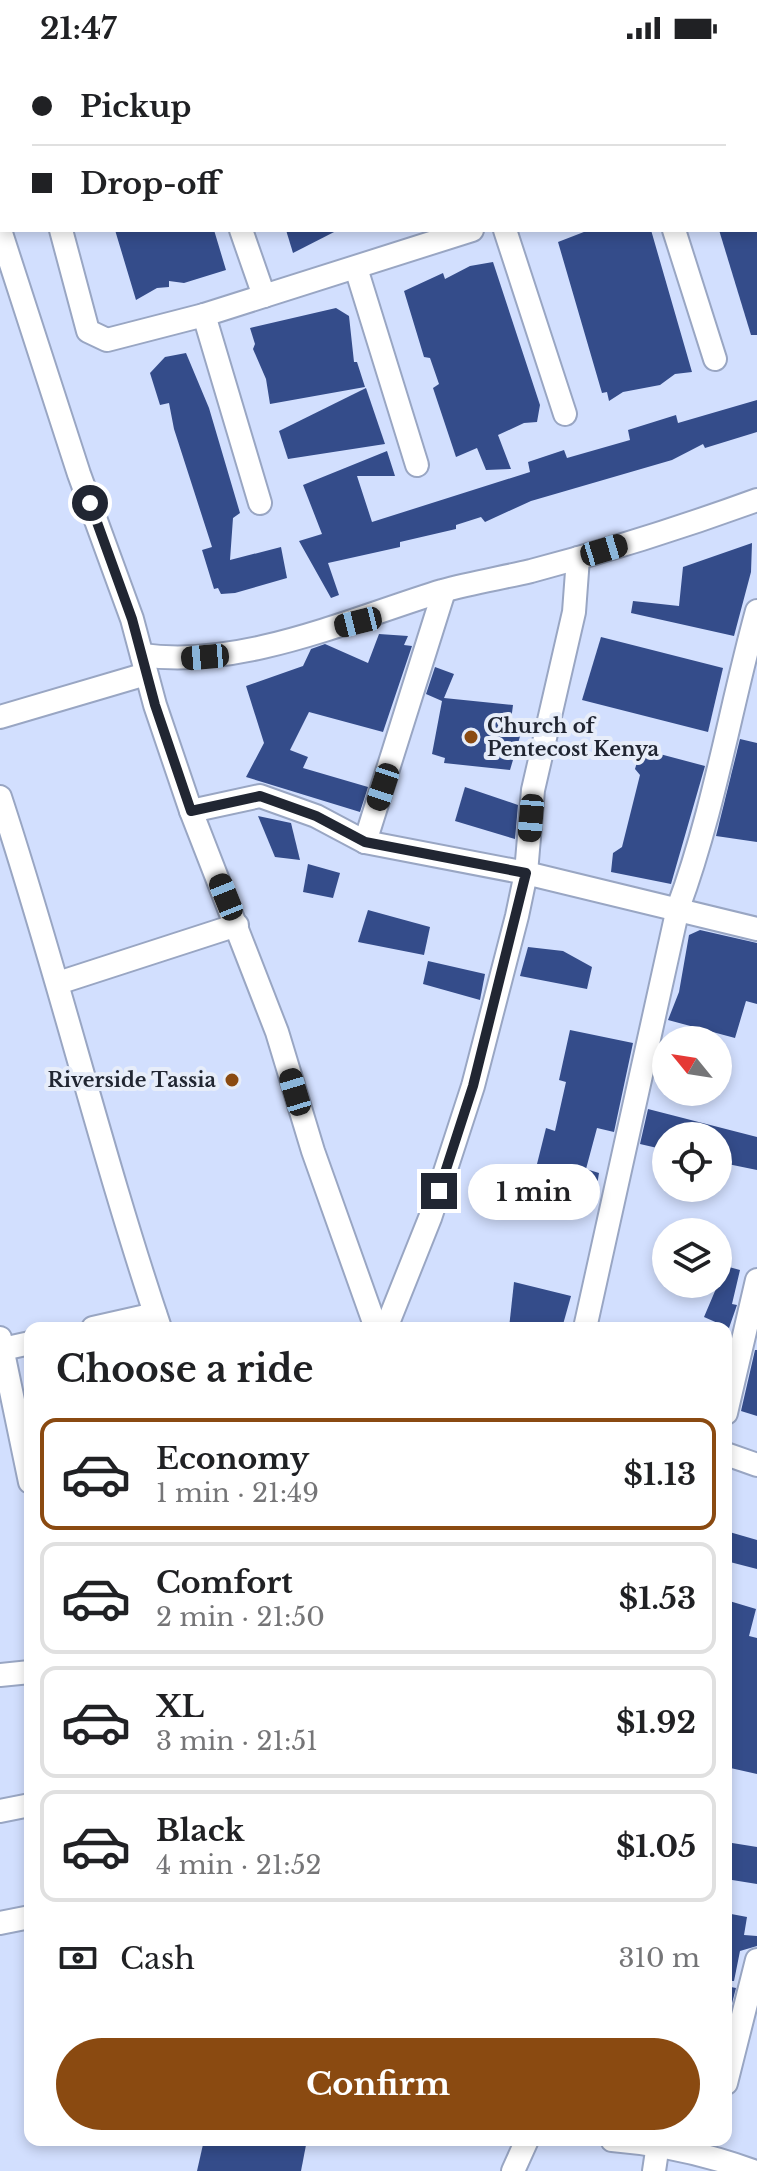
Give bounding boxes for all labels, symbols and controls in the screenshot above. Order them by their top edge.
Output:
text: 21:47 [40,10,117,47]
text: Pickup [80,88,191,125]
text: Drop-off [80,165,220,202]
route start [72,485,108,521]
car [578,532,630,568]
car [332,605,384,639]
car [180,643,230,671]
place label: Church of Pentecost Kenya [487,714,660,761]
marker: Church of Pentecost Kenya [462,728,480,746]
car [364,760,402,814]
car [517,793,545,843]
car [206,870,246,924]
north arrow [652,1026,732,1106]
map controls [652,1026,732,1298]
car [277,1066,313,1118]
place label: Riverside Tassia [47,1068,217,1092]
marker: Riverside Tassia [223,1071,241,1089]
button: locate [652,1122,732,1202]
callout: 1 min [467,1163,599,1219]
route end [421,1173,457,1209]
text: 1 min [496,1176,572,1208]
button: layers [652,1218,732,1298]
text: Choose a ride [56,1347,313,1392]
icon: car [60,1438,132,1510]
text: Economy [156,1440,309,1477]
text: $1.13 [624,1456,696,1493]
text: 1 min · 21:49 [156,1477,319,1509]
icon: car [60,1562,132,1634]
text: Comfort [156,1564,293,1601]
text: $1.53 [619,1580,696,1617]
text: 2 min · 21:50 [156,1601,325,1633]
icon: car [60,1686,132,1758]
text: XL [156,1688,204,1725]
text: $1.92 [616,1704,696,1741]
text: 3 min · 21:51 [156,1725,318,1757]
icon: car [60,1810,132,1882]
text: Black [156,1812,244,1849]
text: $1.05 [616,1828,696,1865]
text: 4 min · 21:52 [156,1849,322,1881]
icon: cash [56,1936,100,1980]
text: Cash [120,1940,195,1977]
text: 310 m [618,1942,700,1974]
button: Confirm [56,2038,700,2130]

